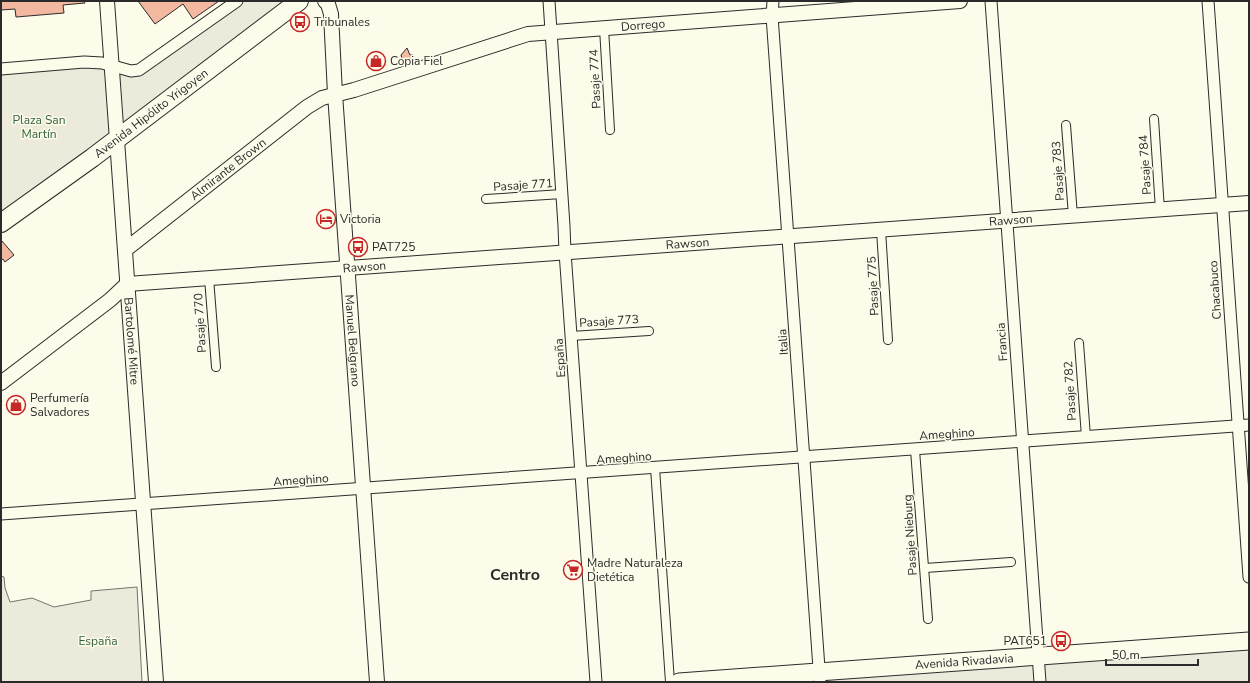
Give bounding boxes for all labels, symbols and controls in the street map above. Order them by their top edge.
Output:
bus stop icon: Tribunales [289,11,311,33]
place label: Tribunales [314,14,370,30]
street label: Dorrego [620,16,666,35]
street label: Pasaje 774 [585,49,605,109]
shop icon: Copia Fiel [365,50,387,72]
place label: Copia Fiel [390,53,443,69]
street label: Avenida Hipólito Yrigoyen [91,65,211,162]
park label: Plaza San Martín [12,112,66,142]
street label: Almirante Brown [187,134,269,204]
street label: Pasaje 784 [1135,135,1155,195]
street label: Pasaje 783 [1048,141,1068,201]
street label: Pasaje 771 [493,175,553,195]
hotel icon: Victoria [315,208,337,230]
place label: Victoria [339,211,381,227]
street label: Rawson [988,211,1033,230]
street label: Rawson [665,234,710,253]
bus stop icon: PAT725 [347,236,369,258]
place label: PAT725 [372,239,415,255]
street label: Pasaje 775 [863,256,883,316]
street label: Rawson [342,257,387,276]
street label: Chacabuco [1205,260,1225,320]
street label: Pasaje 770 [190,293,210,353]
street label: Manuel Belgrano [341,294,364,388]
street label: Bartolomé Mitre [120,297,143,385]
street label: Pasaje 773 [579,311,639,331]
street label: Francia [993,322,1011,362]
street label: Italia [774,328,792,356]
street label: España [551,338,569,378]
street label: Pasaje 782 [1060,361,1080,421]
place label: Perfumería Salvadores [30,390,90,420]
shop icon: Perfumería Salvadores [5,394,27,416]
street label: Ameghino [919,424,976,444]
street label: Ameghino [596,448,653,468]
street label: Ameghino [273,470,330,490]
street label: Pasaje Nieburg [899,494,921,576]
place label: Madre Naturaleza Dietética [587,555,683,585]
supermarket icon: Madre Naturaleza Dietética [562,559,584,581]
district label: Centro [490,564,540,586]
bus stop icon: PAT651 [1050,630,1072,652]
park label: España [78,633,118,649]
place label: PAT651 [1004,633,1047,649]
scale bar [1106,641,1198,667]
text: 50 m [1112,647,1140,663]
street label: Avenida Rivadavia [914,650,1014,673]

